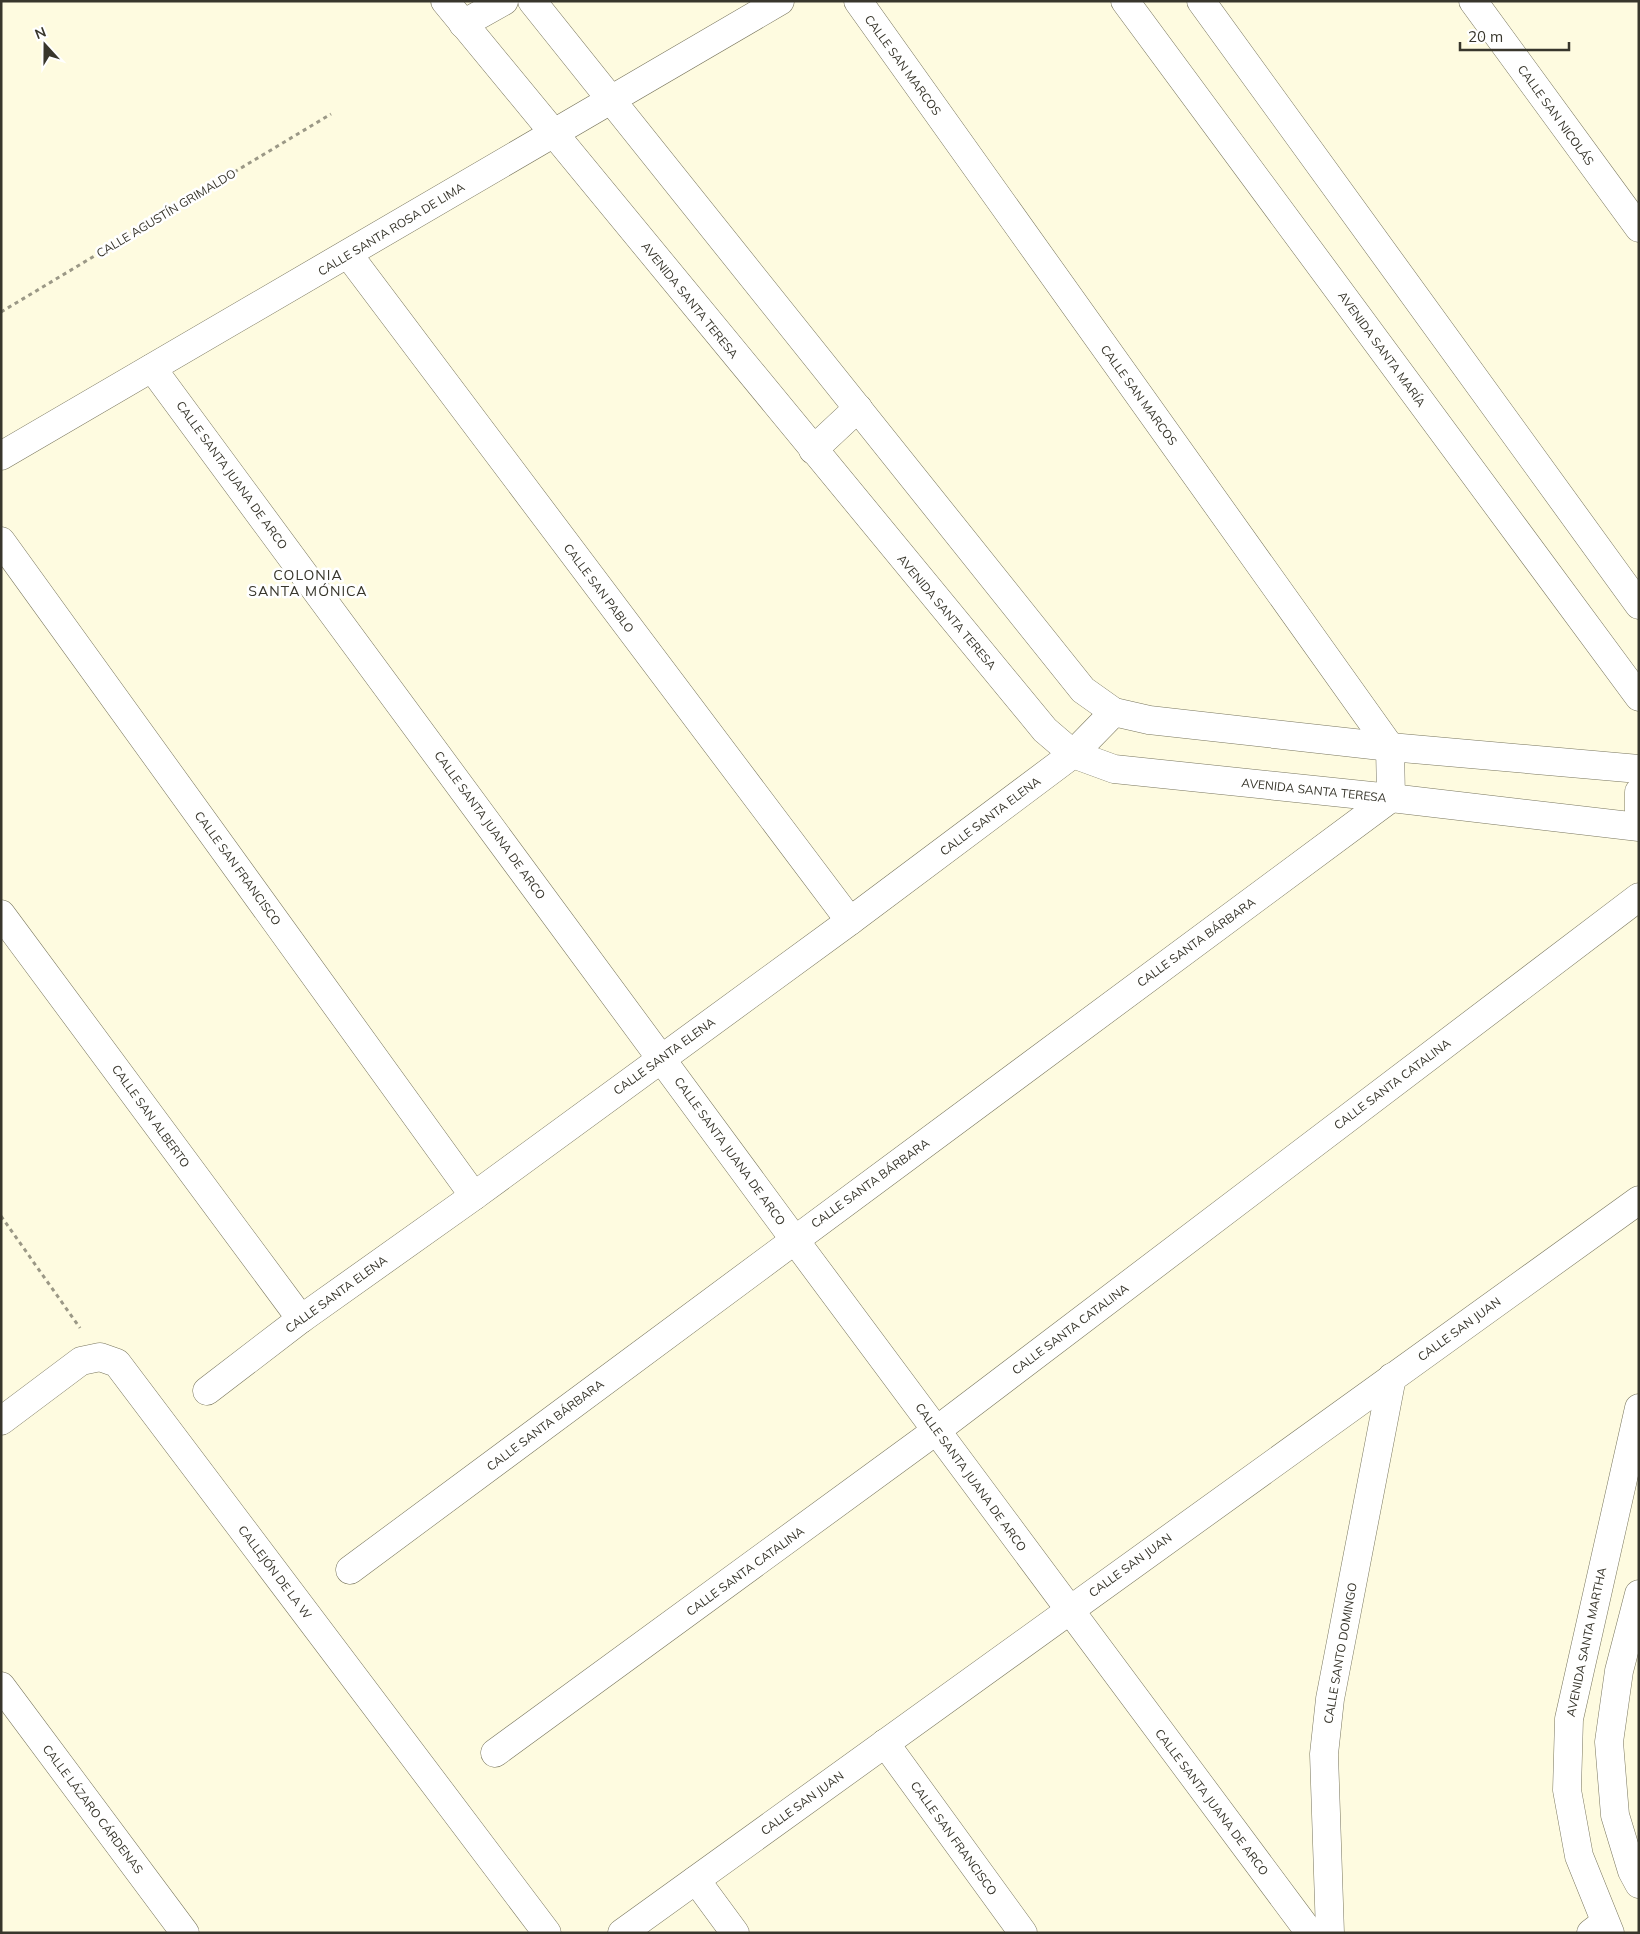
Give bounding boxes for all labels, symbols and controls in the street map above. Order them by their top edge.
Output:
street label: CALLE SAN MARCOS [862,12,944,118]
north arrow [20,20,70,70]
scale bar [1460,20,1569,52]
text: N [32,23,49,43]
text: 20 m [1468,27,1503,46]
street label: CALLE SAN NICOLÁS [1515,62,1597,168]
street label: CALLE AGUSTÍN GRIMALDO [94,165,238,261]
street label: CALLE SANTA ROSA DE LIMA [315,179,467,279]
street label: AVENIDA SANTA TERESA [638,239,742,362]
street label: AVENIDA SANTA MARÍA [1335,288,1429,410]
street label: CALLE SAN MARCOS [1098,342,1180,448]
street label: CALLE SANTA JUANA DE ARCO [173,398,291,552]
street label: CALLE SAN PABLO [561,540,637,636]
street label: AVENIDA SANTA TERESA [894,551,1000,673]
district label: COLONIA SANTA MÓNICA [248,566,368,600]
street label: CALLE SANTA JUANA DE ARCO [431,748,549,902]
street label: CALLE SANTA ELENA [937,773,1043,859]
street label: AVENIDA SANTA TERESA [1241,775,1387,805]
street label: CALLE SAN FRANCISCO [192,808,284,928]
street label: CALLE SANTA BÁRBARA [1134,894,1258,990]
street label: CALLE SANTA ELENA [610,1014,718,1098]
street label: CALLE SANTA CATALINA [1331,1035,1453,1133]
street label: CALLE SAN ALBERTO [109,1062,193,1170]
street label: CALLE SANTA JUANA DE ARCO [671,1074,789,1228]
street label: CALLE SANTA BÁRBARA [808,1135,932,1231]
street label: CALLE SANTA ELENA [282,1252,390,1336]
street label: CALLE SANTA CATALINA [1009,1280,1131,1378]
street label: CALLE SAN JUAN [1415,1294,1503,1364]
street label: CALLE SANTA BÁRBARA [484,1376,607,1474]
street label: CALLE SANTA JUANA DE ARCO [912,1400,1030,1554]
street label: CALLEJÓN DE LA W [235,1522,315,1622]
street label: CALLE SANTA CATALINA [683,1523,807,1619]
street label: CALLE SAN JUAN [1086,1530,1174,1600]
street label: AVENIDA SANTA MARTHA [1563,1566,1609,1718]
street label: CALLE SANTO DOMINGO [1320,1581,1360,1725]
street label: CALLE SANTA JUANA DE ARCO [1152,1726,1272,1878]
street label: CALLE LÁZARO CÁRDENAS [39,1741,147,1877]
street label: CALLE SAN JUAN [758,1768,846,1838]
street label: CALLE SAN FRANCISCO [908,1778,1000,1898]

